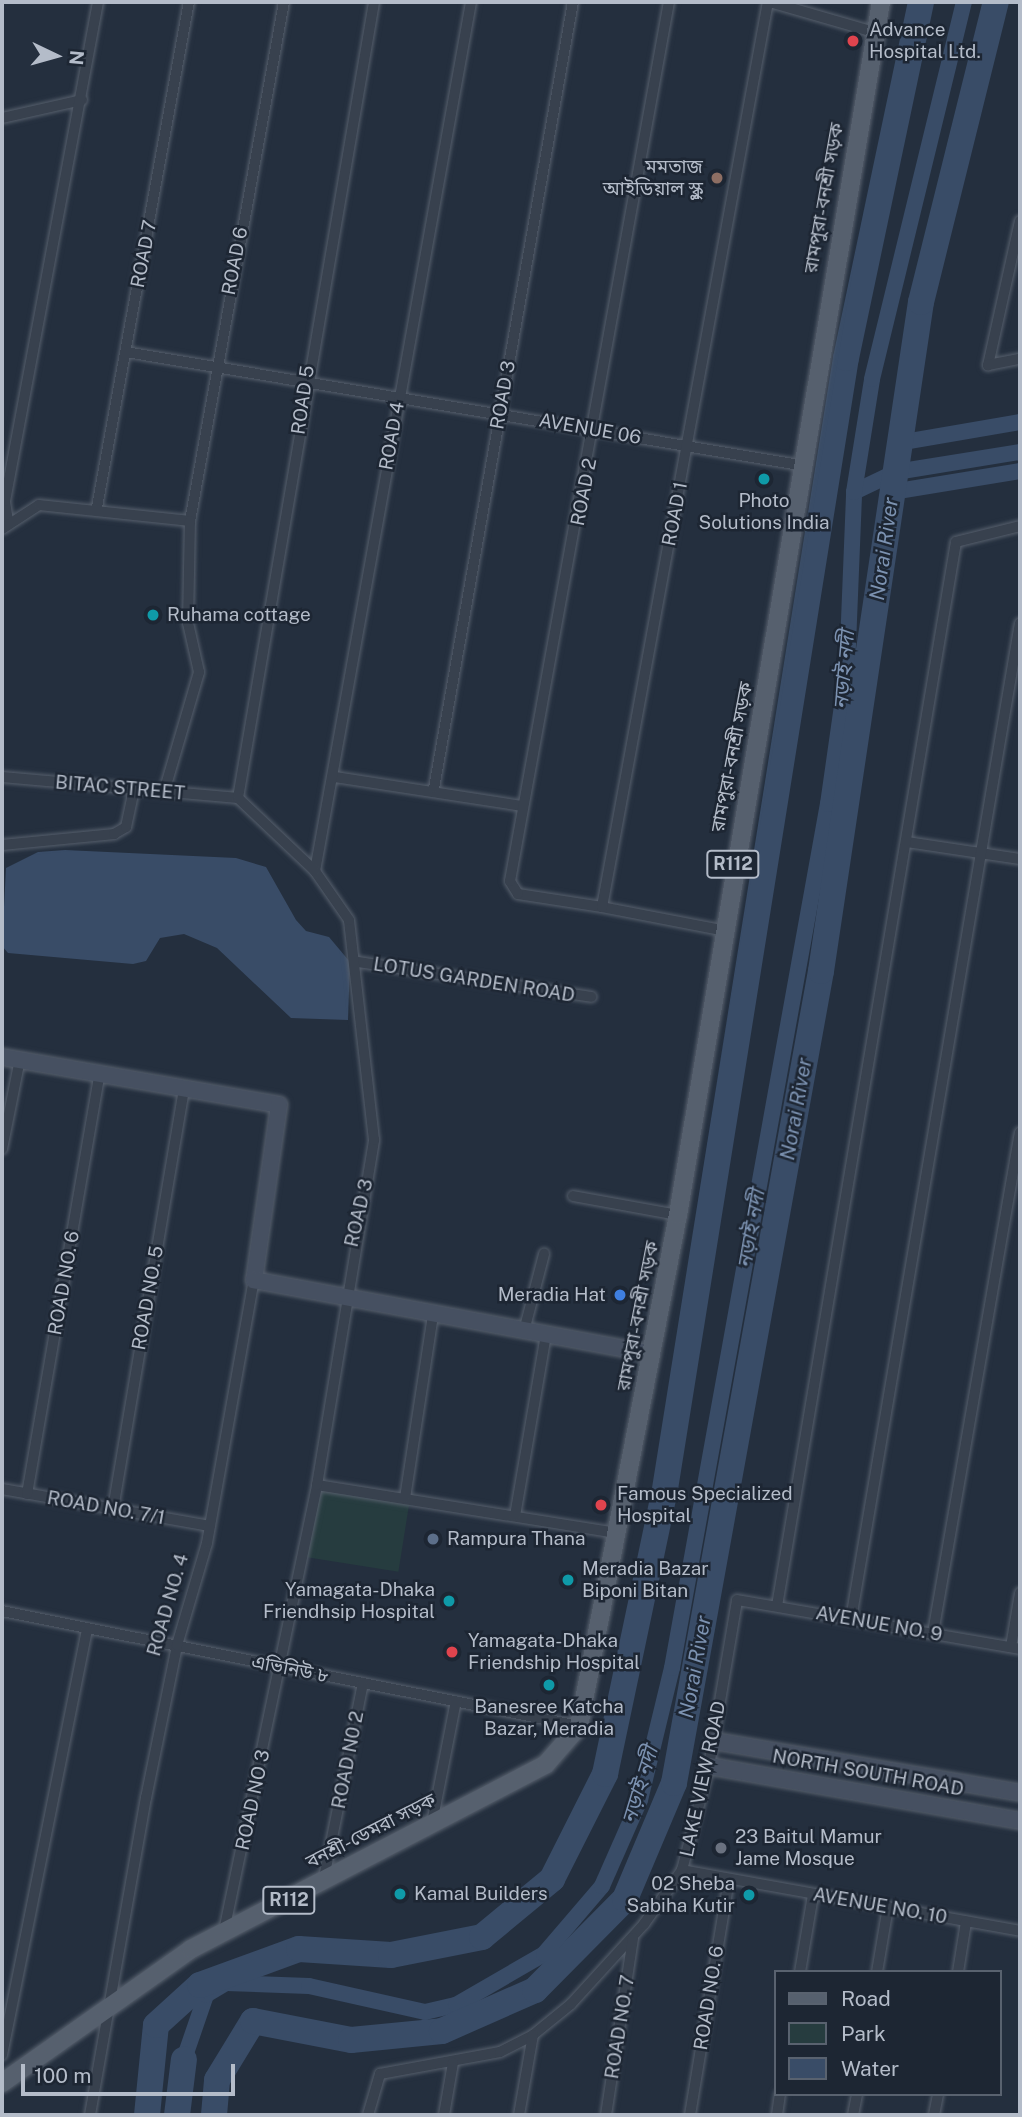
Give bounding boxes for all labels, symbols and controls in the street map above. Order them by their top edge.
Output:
place label: Advance Hospital Ltd. [869,19,981,63]
north arrow [21,21,91,91]
marker: Advance Hospital Ltd. [843,31,863,51]
text: N [65,49,89,66]
street label: রামপুরা-বনশ্রী সড়ক [800,121,848,275]
place label: মমতাজ আইডিয়াল স্কুল [603,156,703,200]
marker: মমতাজ আইডিয়াল স্কুল [709,170,725,186]
street label: ROAD 7 [126,218,162,290]
street label: ROAD 6 [217,225,253,297]
street label: ROAD 3 [486,359,520,431]
street label: ROAD 5 [287,364,319,436]
street label: ROAD 4 [375,400,409,472]
street label: AVENUE 06 [537,409,643,449]
street label: ROAD 2 [566,456,602,528]
marker: Photo Solutions India [756,471,772,487]
street label: ROAD 1 [658,480,692,548]
place label: Photo Solutions India [699,490,829,534]
water label: Norai River [864,496,904,602]
place label: Ruhama cottage [167,604,311,626]
marker: Ruhama cottage [145,607,161,623]
water label: নড়াই নদী [828,629,860,711]
street label: রামপুরা-বনশ্রী সড়ক [706,680,758,834]
street label: BITAC STREET [54,771,186,805]
road number: R112 [705,850,761,878]
street label: LOTUS GARDEN ROAD [372,953,576,1007]
water label: Norai River [775,1056,817,1162]
street label: ROAD 3 [340,1177,378,1249]
water label: নড়াই নদী [732,1188,770,1270]
street label: ROAD NO. 6 [44,1229,84,1337]
street label: রামপুরা-বনশ্রী সড়ক [612,1239,664,1393]
street label: ROAD NO. 5 [128,1244,168,1352]
place label: Meradia Hat [498,1284,606,1306]
marker: Meradia Hat [612,1287,628,1303]
place label: Famous Specialized Hospital [617,1483,793,1527]
street label: ROAD NO. 7/1 [45,1486,167,1530]
marker: Famous Specialized Hospital [591,1495,611,1515]
place label: Rampura Thana [447,1528,585,1550]
marker: Rampura Thana [425,1531,441,1547]
street label: ROAD NO. 4 [142,1551,194,1659]
place label: Meradia Bazar Biponi Bitan [582,1558,709,1602]
marker: Meradia Bazar Biponi Bitan [560,1572,576,1588]
place label: Yamagata-Dhaka Friendhsip Hospital [263,1579,435,1623]
marker: Yamagata-Dhaka Friendhsip Hospital [441,1593,457,1609]
street label: AVENUE NO. 9 [814,1602,944,1646]
water label: Norai River [674,1614,716,1720]
place label: Yamagata-Dhaka Friendship Hospital [468,1630,640,1674]
marker: Yamagata-Dhaka Friendship Hospital [442,1642,462,1662]
street label: এভিনিউ ৮ [249,1650,331,1688]
marker: Banesree Katcha Bazar, Meradia [541,1677,557,1693]
place label: Banesree Katcha Bazar, Meradia [474,1696,624,1740]
street label: LAKE VIEW ROAD [675,1699,731,1859]
street label: ROAD N0 2 [327,1709,369,1811]
water label: নড়াই নদী [616,1743,664,1827]
street label: NORTH SOUTH ROAD [771,1745,965,1801]
street label: ROAD NO 3 [231,1748,275,1852]
street label: বনশ্রী-ডেমরা সড়ক [302,1788,440,1874]
place label: 23 Baitul Mamur Jame Mosque [735,1826,882,1870]
marker: 23 Baitul Mamur Jame Mosque [713,1840,729,1856]
place label: 02 Sheba Sabiha Kutir [627,1873,735,1917]
place label: Kamal Builders [414,1883,548,1905]
street label: AVENUE NO. 10 [811,1883,949,1929]
road number: R112 [261,1886,317,1914]
marker: Kamal Builders [392,1886,408,1902]
marker: 02 Sheba Sabiha Kutir [741,1887,757,1903]
street label: ROAD NO. 6 [689,1944,729,2052]
legend [774,1970,1001,2096]
street label: ROAD NO. 7 [601,1973,639,2081]
text: Road [841,1986,891,2011]
text: Park [841,2021,886,2046]
scale bar [24,2050,238,2094]
text: Water [841,2056,899,2081]
text: 100 m [34,2063,91,2088]

